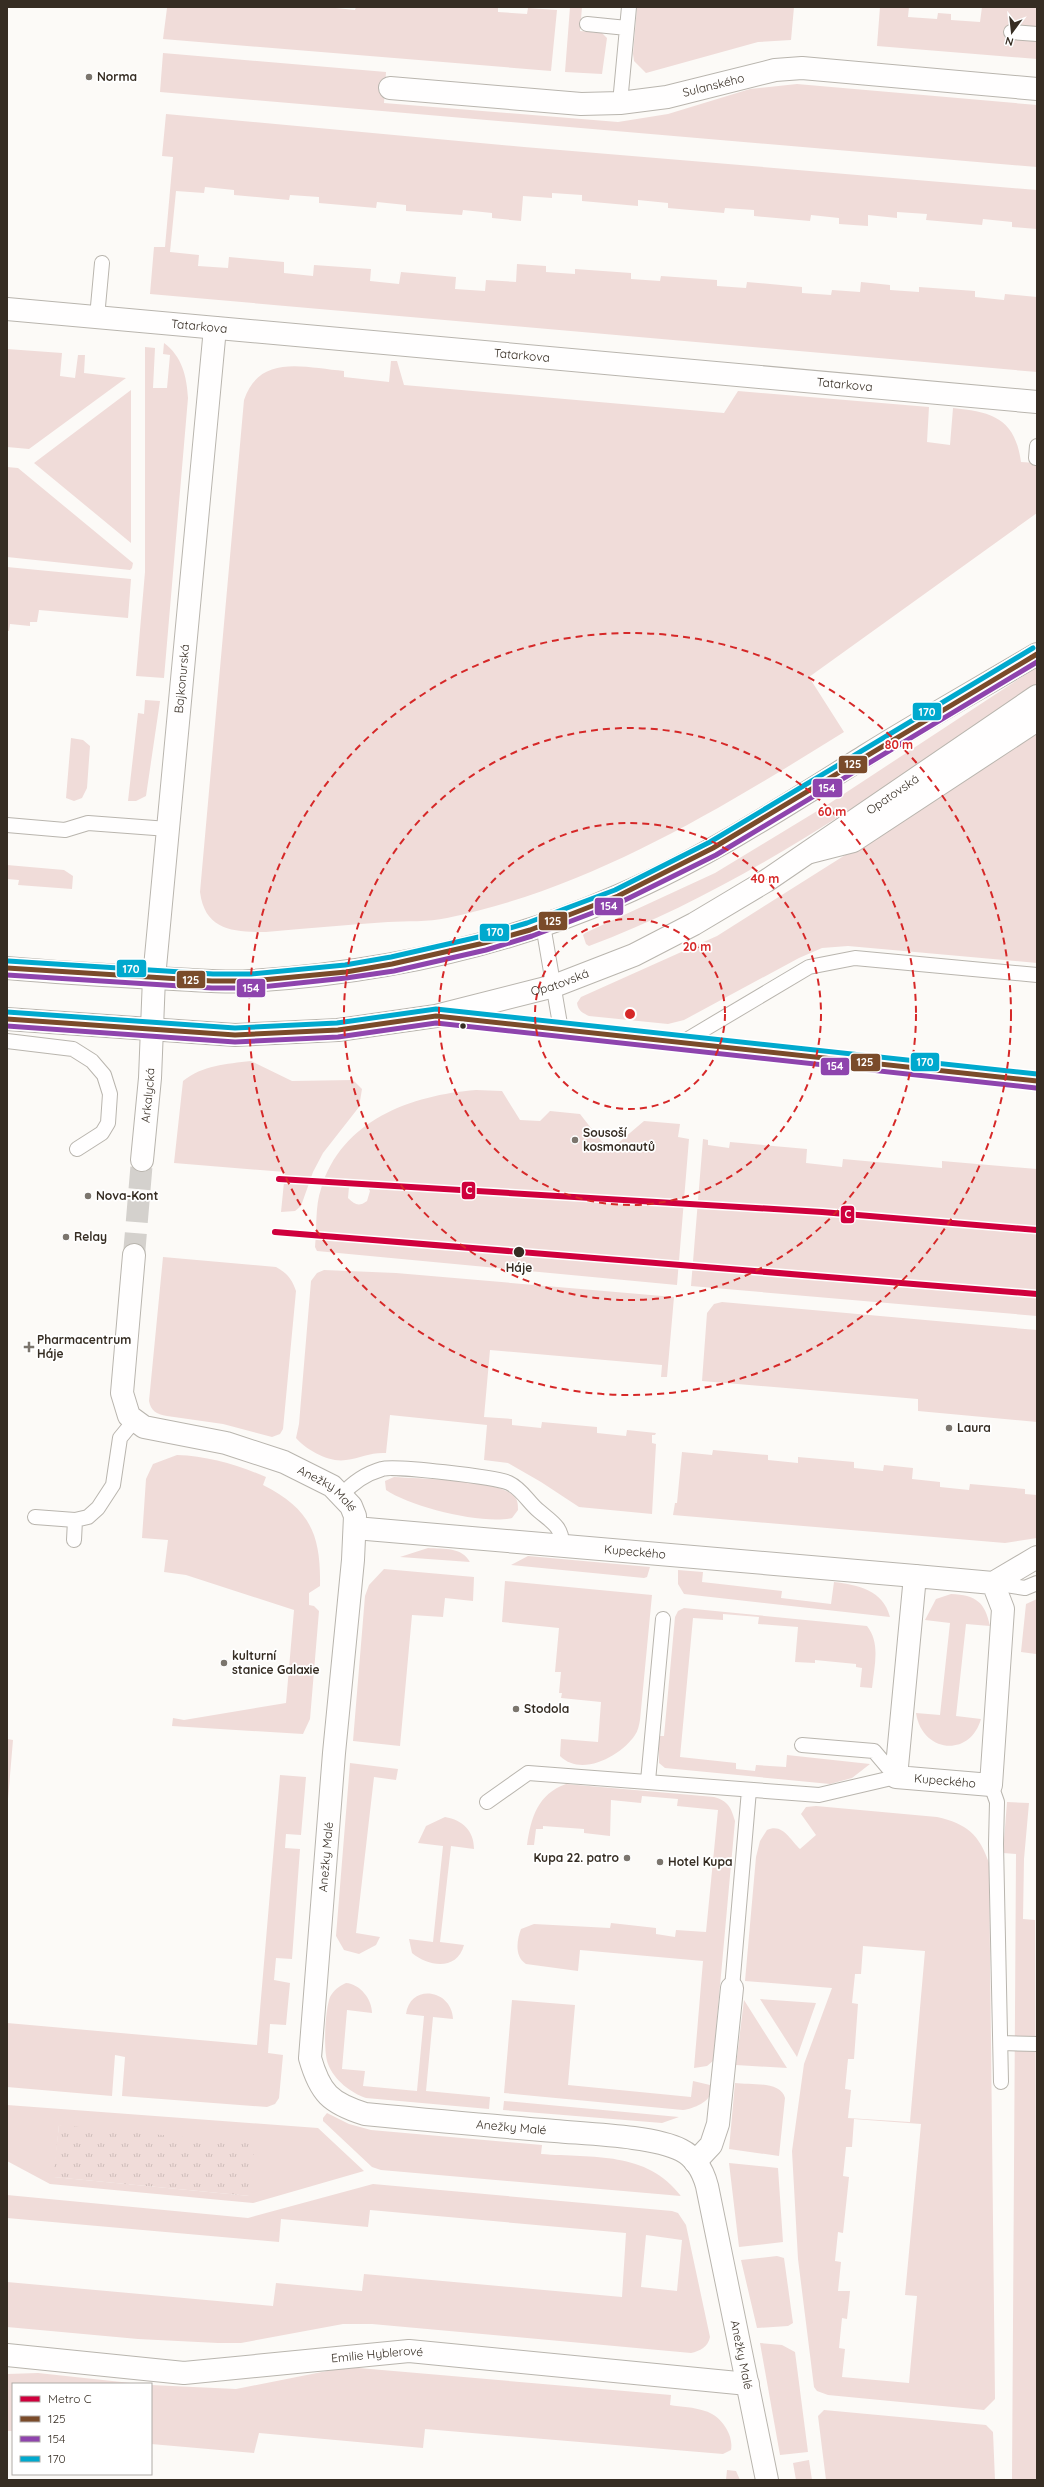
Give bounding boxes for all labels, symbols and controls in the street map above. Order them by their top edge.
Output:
north arrow [992,12,1032,52]
text: N [1004,34,1015,49]
place label: Norma [97,69,137,84]
street label: Sulanského [681,70,746,100]
marker: Norma [84,72,94,82]
street label: Tatarkova [171,316,228,336]
street label: Tatarkova [493,345,551,365]
street label: Tatarkova [816,374,873,394]
street label: Bajkonurská [171,643,192,714]
line badge: 170 [912,702,942,721]
text: 170 [918,705,936,719]
text: 80 m [885,737,913,752]
line badge: 125 [838,755,868,774]
text: 125 [845,757,861,771]
street label: Opatovská [863,771,922,817]
line badge: 154 [812,778,843,798]
text: 154 [818,781,836,795]
text: 60 m [818,804,846,819]
text: 40 m [751,871,779,886]
line badge: 154 [594,897,624,916]
text: 154 [600,899,618,913]
line badge: 125 [538,911,568,931]
text: 125 [545,914,561,928]
line badge: 170 [479,923,510,942]
text: 170 [486,925,504,939]
text: 20 m [683,939,711,954]
line badge: 170 [116,959,147,978]
text: 170 [122,962,140,976]
street label: Opatovská [529,965,591,999]
line badge: 125 [176,970,206,989]
text: 125 [183,973,199,987]
line badge: 154 [236,978,266,998]
text: 154 [242,981,260,995]
centre of rings [623,1007,637,1021]
unlabelled marker [458,1021,468,1031]
line badge: 170 [910,1052,940,1072]
line badge: 125 [850,1053,881,1072]
text: 125 [857,1055,873,1069]
text: 170 [916,1055,934,1069]
line badge: 154 [820,1057,850,1076]
text: 154 [826,1059,844,1073]
street label: Arkalycká [138,1067,157,1123]
place label: Sousoší kosmonautů [583,1125,655,1154]
marker: Sousoší kosmonautů [570,1135,580,1145]
line badge: C [461,1181,476,1200]
text: C [466,1183,473,1197]
place label: Nova-Kont [96,1188,159,1203]
marker: Nova-Kont [83,1191,93,1201]
line badge: C [840,1205,855,1224]
text: C [845,1207,852,1221]
place label: Relay [74,1229,107,1244]
marker: Relay [61,1232,71,1242]
marker: Háje [512,1245,526,1259]
place label: Háje [506,1260,532,1275]
place label: Pharmacentrum Háje [37,1332,131,1361]
marker: Pharmacentrum Háje [24,1342,34,1352]
place label: Laura [957,1420,991,1435]
marker: Laura [944,1423,954,1433]
street label: Anežky Malé [295,1462,360,1514]
street label: Kupeckého [603,1541,667,1562]
place label: kulturní stanice Galaxie [232,1648,319,1677]
marker: kulturní stanice Galaxie [219,1658,229,1668]
place label: Stodola [524,1701,569,1716]
marker: Stodola [511,1704,521,1714]
street label: Kupeckého [913,1770,977,1791]
street label: Anežky Malé [315,1821,336,1893]
place label: Kupa 22. patro [533,1850,620,1865]
marker: Kupa 22. patro [622,1853,632,1863]
place label: Hotel Kupa [668,1854,732,1869]
marker: Hotel Kupa [655,1857,665,1867]
street label: Anežky Malé [476,2116,547,2137]
street label: Anežky Malé [728,2319,756,2391]
street label: Emilie Hyblerové [330,2343,424,2366]
legend [12,2383,152,2475]
text: Metro C [48,2391,92,2406]
text: 125 [48,2411,66,2426]
text: 154 [48,2431,65,2446]
text: 170 [48,2451,66,2466]

